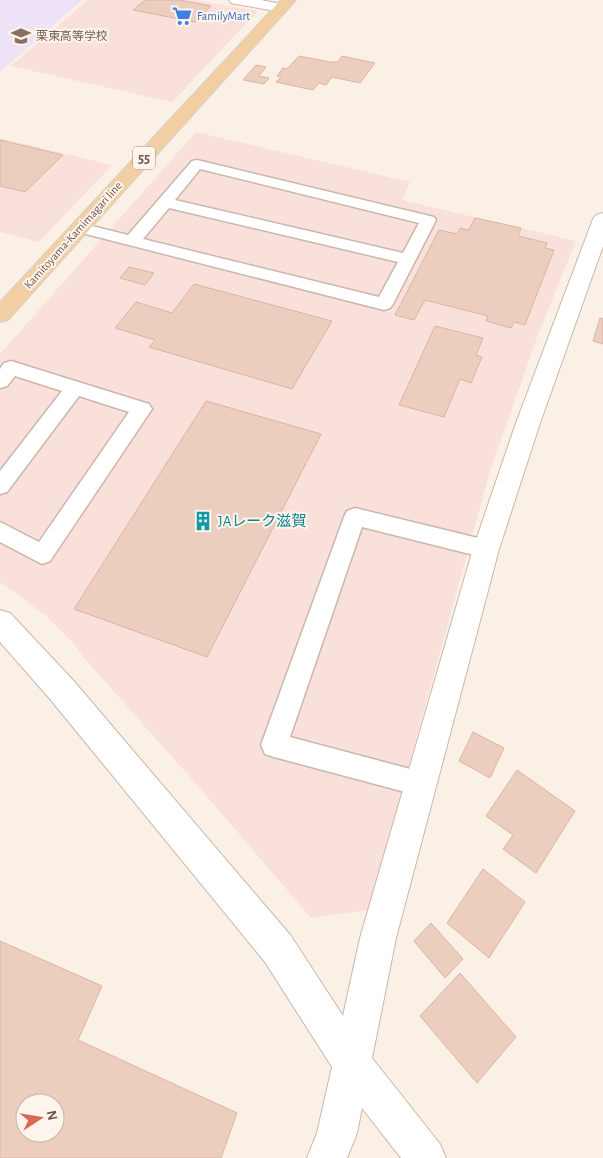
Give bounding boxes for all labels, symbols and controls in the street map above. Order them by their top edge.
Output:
supermarket icon: FamilyMart [171,5,193,27]
place label: FamilyMart [197,10,250,23]
school or university icon: 栗東高等学校 [10,25,32,47]
place label: 栗東高等学校 [36,29,108,42]
road number: 55 [133,146,155,170]
street label: Kamitoyama-Kamimagari line [22,179,125,292]
building icon: JAレーク滋賀 [192,510,214,532]
place label: JAレーク滋賀 [218,513,306,529]
north arrow [15,1093,65,1143]
text: N [44,1109,60,1122]

